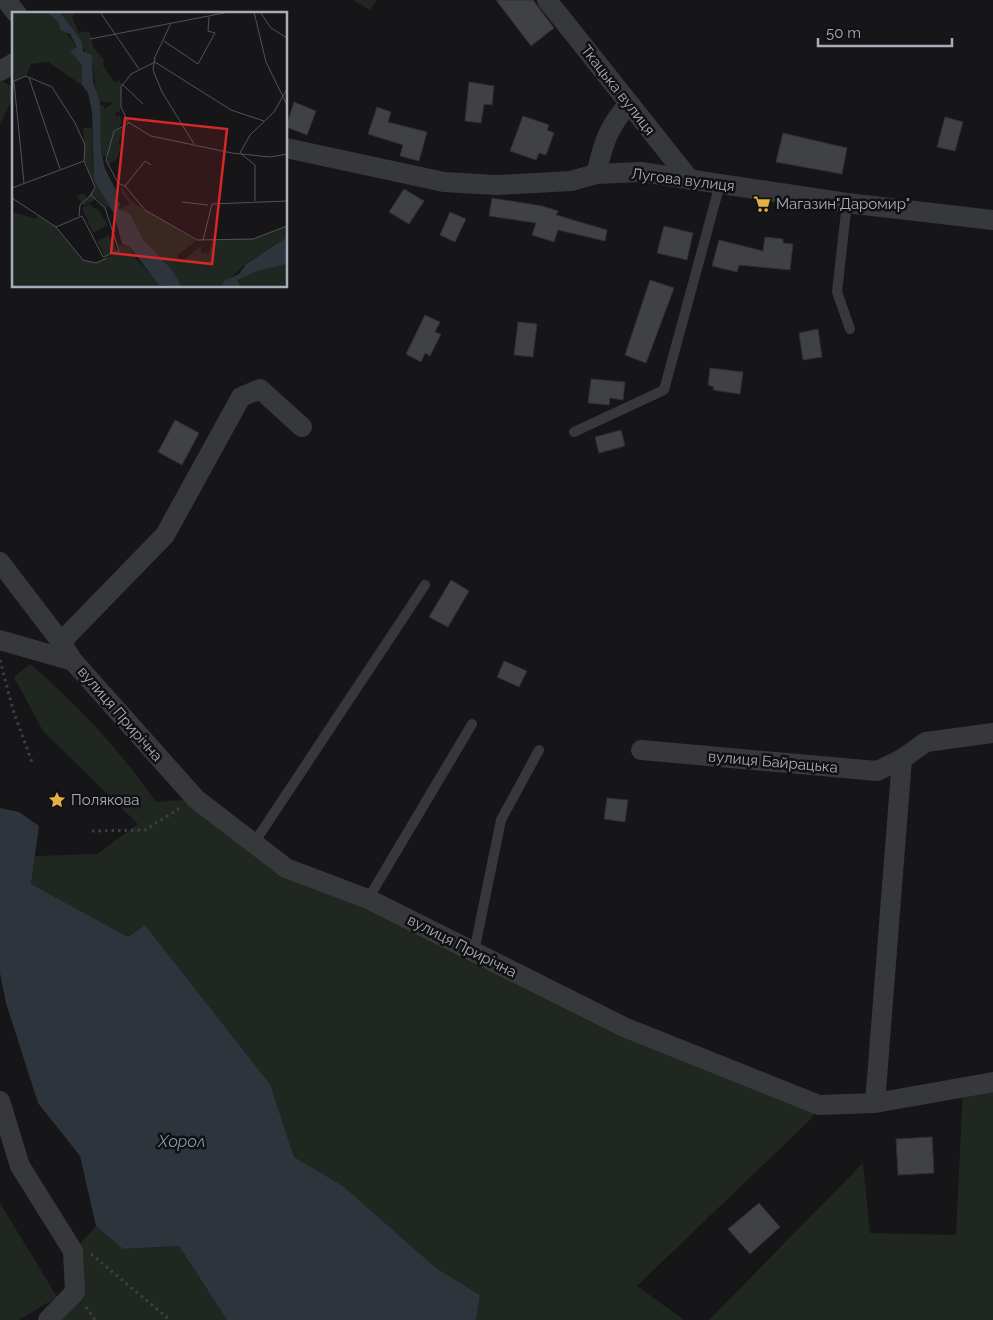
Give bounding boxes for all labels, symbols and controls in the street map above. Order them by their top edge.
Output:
inset map [12,12,288,288]
scale bar [818,15,952,47]
text: 50 m [826,24,861,42]
street label: Ткацька вулиця [577,41,659,139]
street label: Лугова вулиця [630,165,736,195]
supermarket icon: Магазин"Даромир" [752,194,772,214]
place label: Магазин"Даромир" [776,195,910,213]
street label: вулиця Прирічна [74,663,166,765]
street label: вулиця Байрацька [707,747,839,777]
place icon: Полякова [47,790,67,810]
place label: Полякова [71,791,139,809]
street label: вулиця Прирічна [404,911,520,981]
water label: Хорол [157,1132,206,1151]

